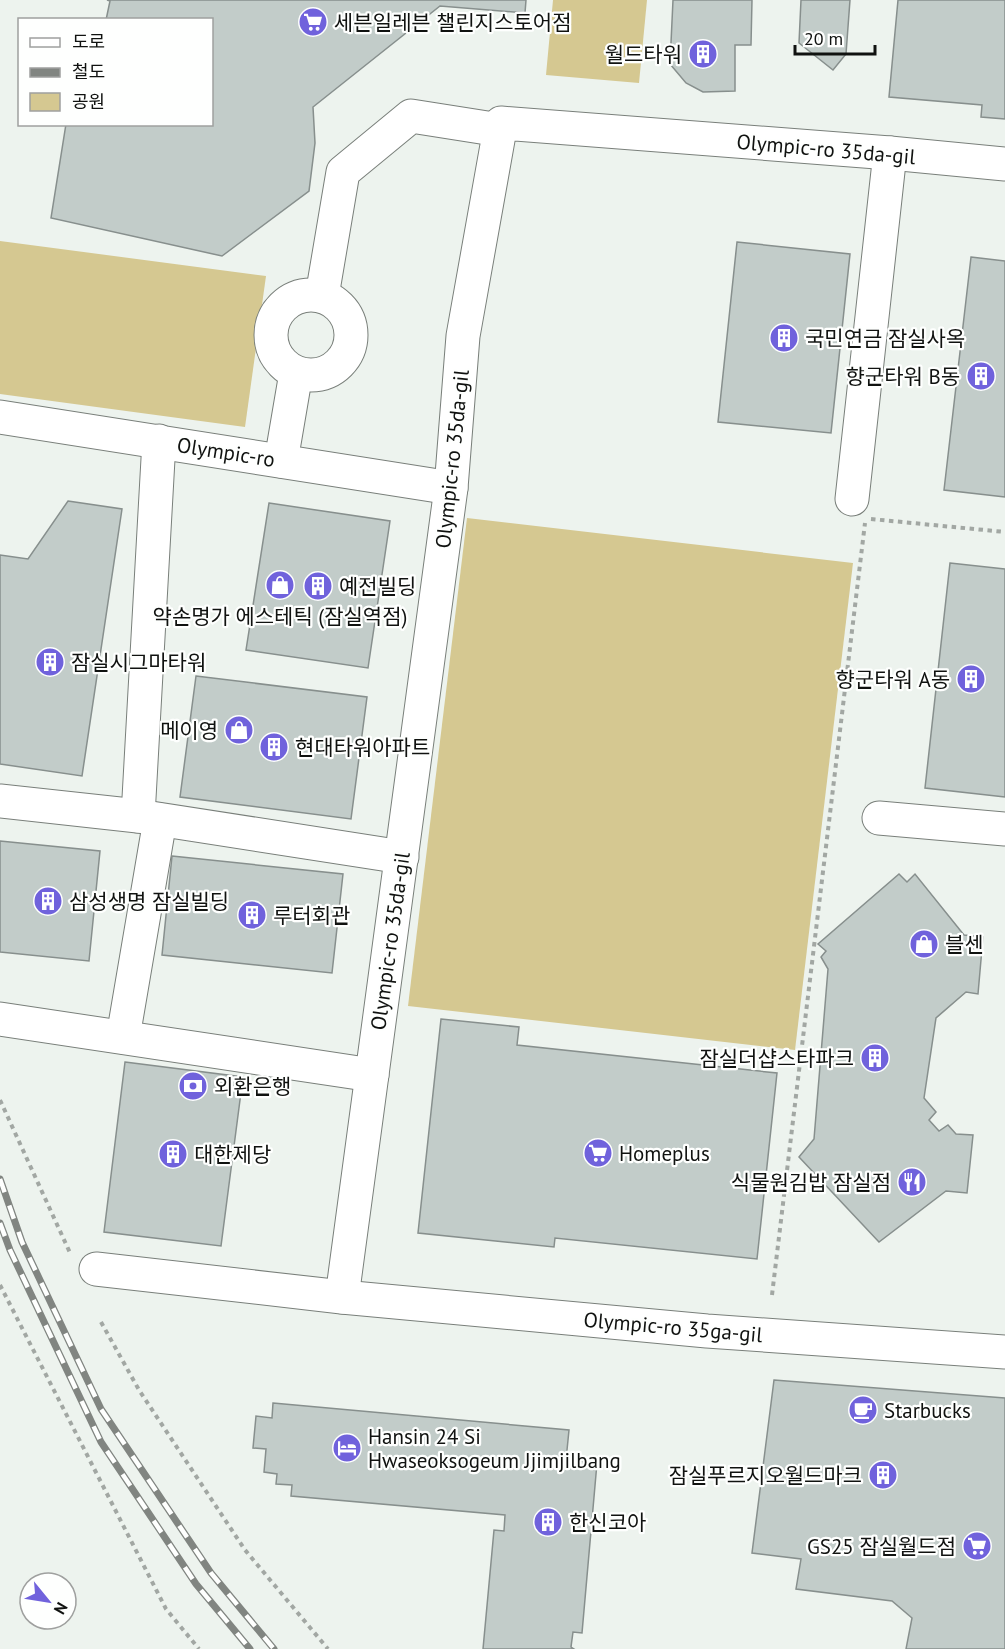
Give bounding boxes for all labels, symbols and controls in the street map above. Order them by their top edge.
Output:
supermarket icon: 세븐일레븐 챌린지스토어점 [297,6,329,38]
place label: 세븐일레븐 챌린지스토어점 [334,9,571,36]
legend [18,18,213,126]
scale bar [795,18,874,56]
text: 20 m [804,27,843,50]
text: 도로 [72,30,105,53]
building icon: 월드타워 [687,38,719,70]
place label: 월드타워 [605,41,682,68]
text: 철도 [72,60,105,83]
text: 공원 [72,90,105,113]
street label: Olympic-ro 35da-gil [735,128,917,170]
building icon: 국민연금 잠실사옥 [768,322,800,354]
place label: 국민연금 잠실사옥 [805,325,965,352]
building icon: 향군타워 B동 [965,360,997,392]
place label: 향군타워 B동 [846,363,960,390]
street label: Olympic-ro 35da-gil [429,368,475,550]
street label: Olympic-ro [175,431,277,473]
shop icon: 약손명가 에스테틱 (잠실역점) [264,569,296,601]
building icon: 예전빌딩 [302,570,334,602]
place label: 예전빌딩 [339,573,416,600]
place label: 약손명가 에스테틱 (잠실역점) [153,603,407,630]
building icon: 잠실시그마타워 [34,646,66,678]
place label: 잠실시그마타워 [71,649,206,676]
building icon: 향군타워 A동 [955,663,987,695]
place label: 향군타워 A동 [836,666,950,693]
shop icon: 메이영 [223,714,255,746]
place label: 메이영 [160,717,218,744]
building icon: 현대타워아파트 [258,731,290,763]
place label: 현대타워아파트 [295,734,430,761]
street label: Olympic-ro 35da-gil [364,850,416,1032]
building icon: 삼성생명 잠실빌딩 [32,885,64,917]
place label: 삼성생명 잠실빌딩 [69,888,229,915]
building icon: 루터회관 [236,899,268,931]
place label: 루터회관 [273,902,350,929]
shop icon: 블센 [908,928,940,960]
place label: 블센 [945,931,984,958]
building icon: 잠실더샵스타파크 [859,1042,891,1074]
place label: 잠실더샵스타파크 [699,1045,854,1072]
bank icon: 외환은행 [177,1070,209,1102]
place label: 외환은행 [214,1073,291,1100]
supermarket icon: Homeplus [582,1137,614,1169]
building icon: 대한제당 [157,1138,189,1170]
place label: Homeplus [619,1140,710,1167]
place label: 대한제당 [194,1141,271,1168]
restaurant icon: 식물원김밥 잠실점 [896,1166,928,1198]
place label: 식물원김밥 잠실점 [731,1169,891,1196]
street label: Olympic-ro 35ga-gil [582,1306,764,1348]
cafe icon: Starbucks [847,1394,879,1426]
place label: Starbucks [884,1397,971,1424]
place label: Hansin 24 Si Hwaseoksogeum Jjimjilbang [368,1423,621,1474]
hotel icon: Hansin 24 Si Hwaseoksogeum Jjimjilbang [331,1432,363,1464]
building icon: 잠실푸르지오월드마크 [867,1459,899,1491]
place label: 잠실푸르지오월드마크 [669,1462,862,1489]
building icon: 한신코아 [532,1506,564,1538]
place label: 한신코아 [569,1509,646,1536]
supermarket icon: GS25 잠실월드점 [961,1530,993,1562]
place label: GS25 잠실월드점 [807,1533,956,1560]
north arrow [18,1571,78,1631]
text: N [50,1599,72,1618]

